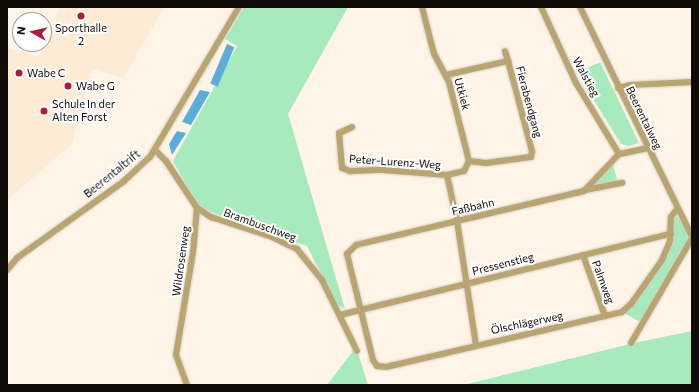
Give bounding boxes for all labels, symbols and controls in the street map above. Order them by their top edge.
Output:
marker: Sporthalle 2 [76,11,86,21]
north arrow [12,12,52,52]
place label: Sporthalle 2 [55,22,107,48]
text: N [14,25,28,35]
street label: Walstieg [570,55,602,99]
street label: Fierabendgang [513,65,545,139]
place label: Wabe C [27,66,65,80]
marker: Wabe C [14,68,24,78]
street label: Utkiek [451,76,473,112]
place label: Wabe G [76,79,115,93]
marker: Wabe G [63,81,73,91]
street label: Beerentalweg [623,84,665,152]
place label: Schule In der Alten Forst [52,98,115,124]
marker: Schule In der Alten Forst [39,106,49,116]
street label: Beerentaltrift [81,147,143,201]
street label: Peter-Lurenz-Weg [349,152,441,172]
street label: Faßbahn [450,196,496,218]
street label: Brambuschweg [222,206,298,244]
street label: Wildrosenweg [170,225,192,297]
street label: Pressenstieg [471,250,535,278]
street label: Palmweg [589,258,617,306]
street label: Ölschlägerweg [490,309,564,337]

